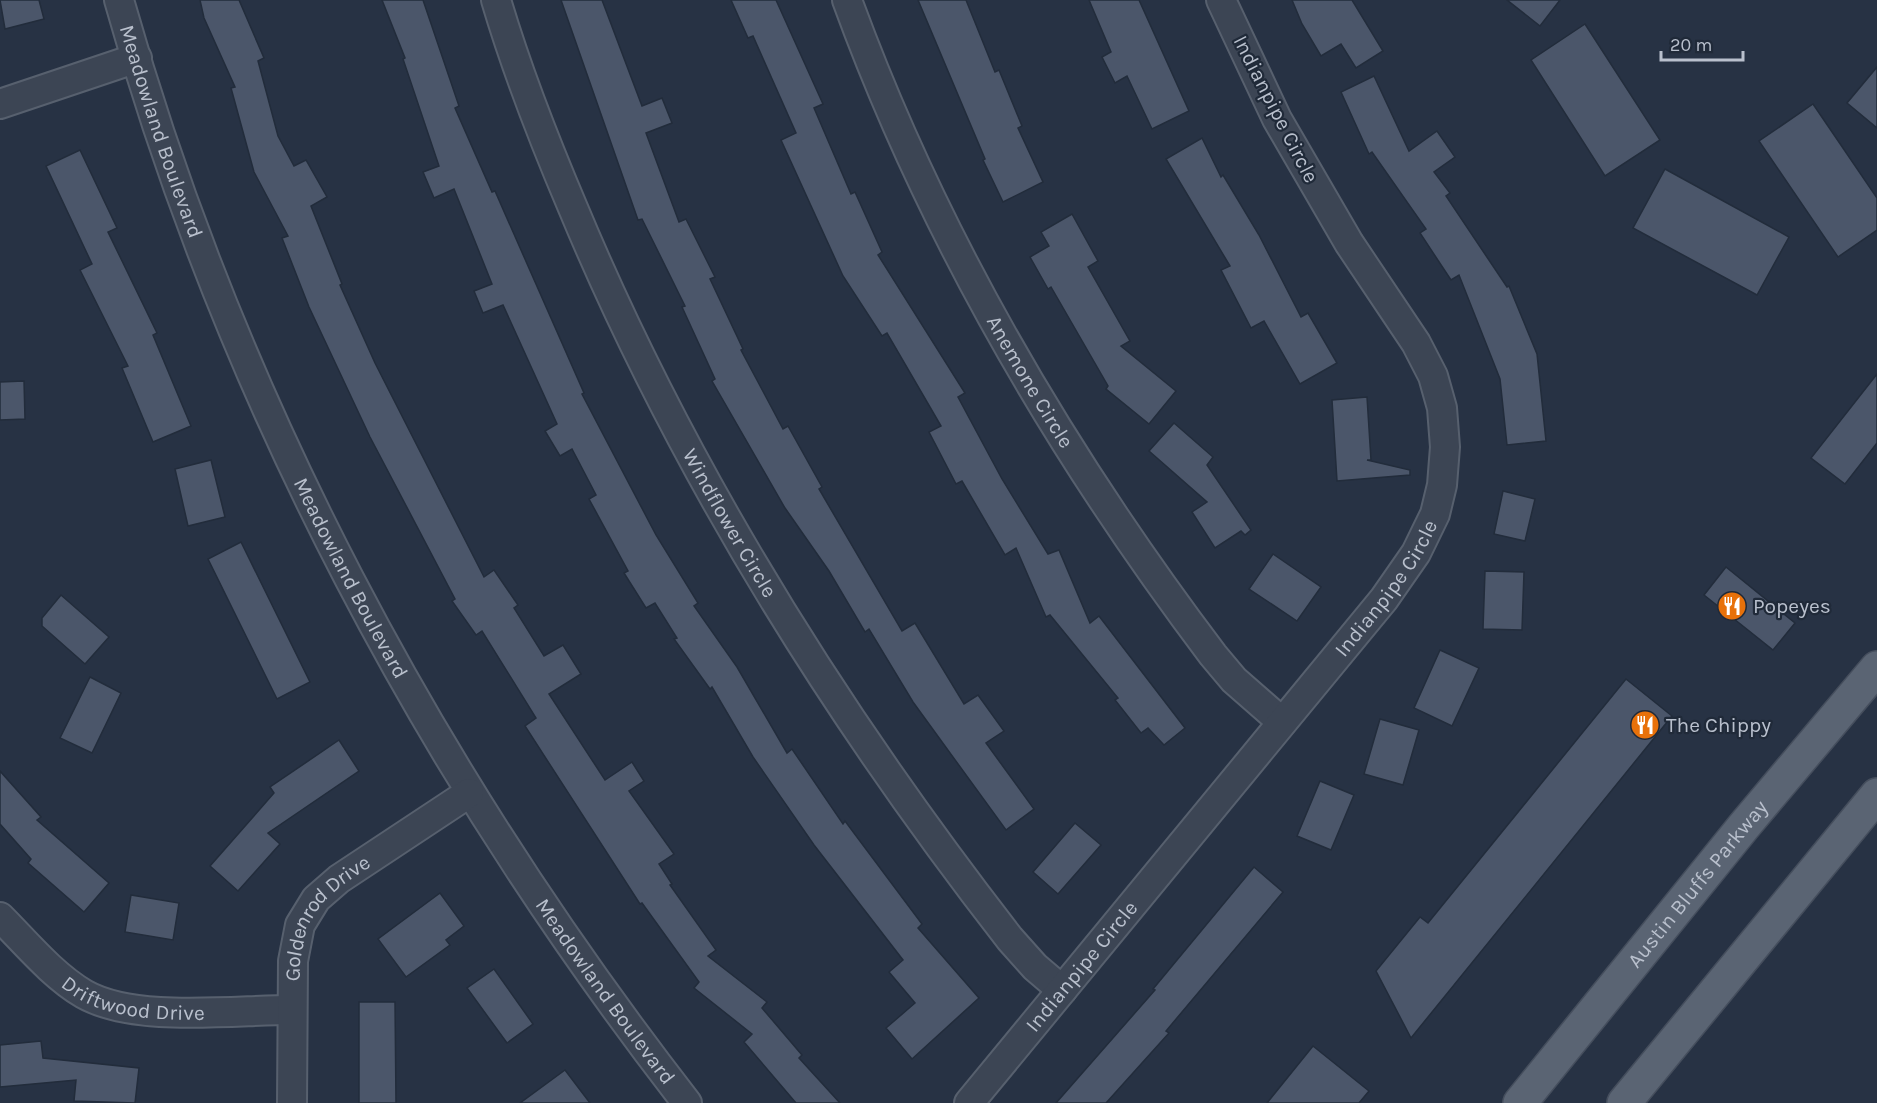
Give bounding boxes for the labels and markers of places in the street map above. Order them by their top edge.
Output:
restaurant icon: Popeyes [1716,590,1748,622]
place label: Popeyes [1753,594,1831,618]
restaurant icon: The Chippy [1629,709,1661,741]
place label: The Chippy [1666,713,1771,737]

